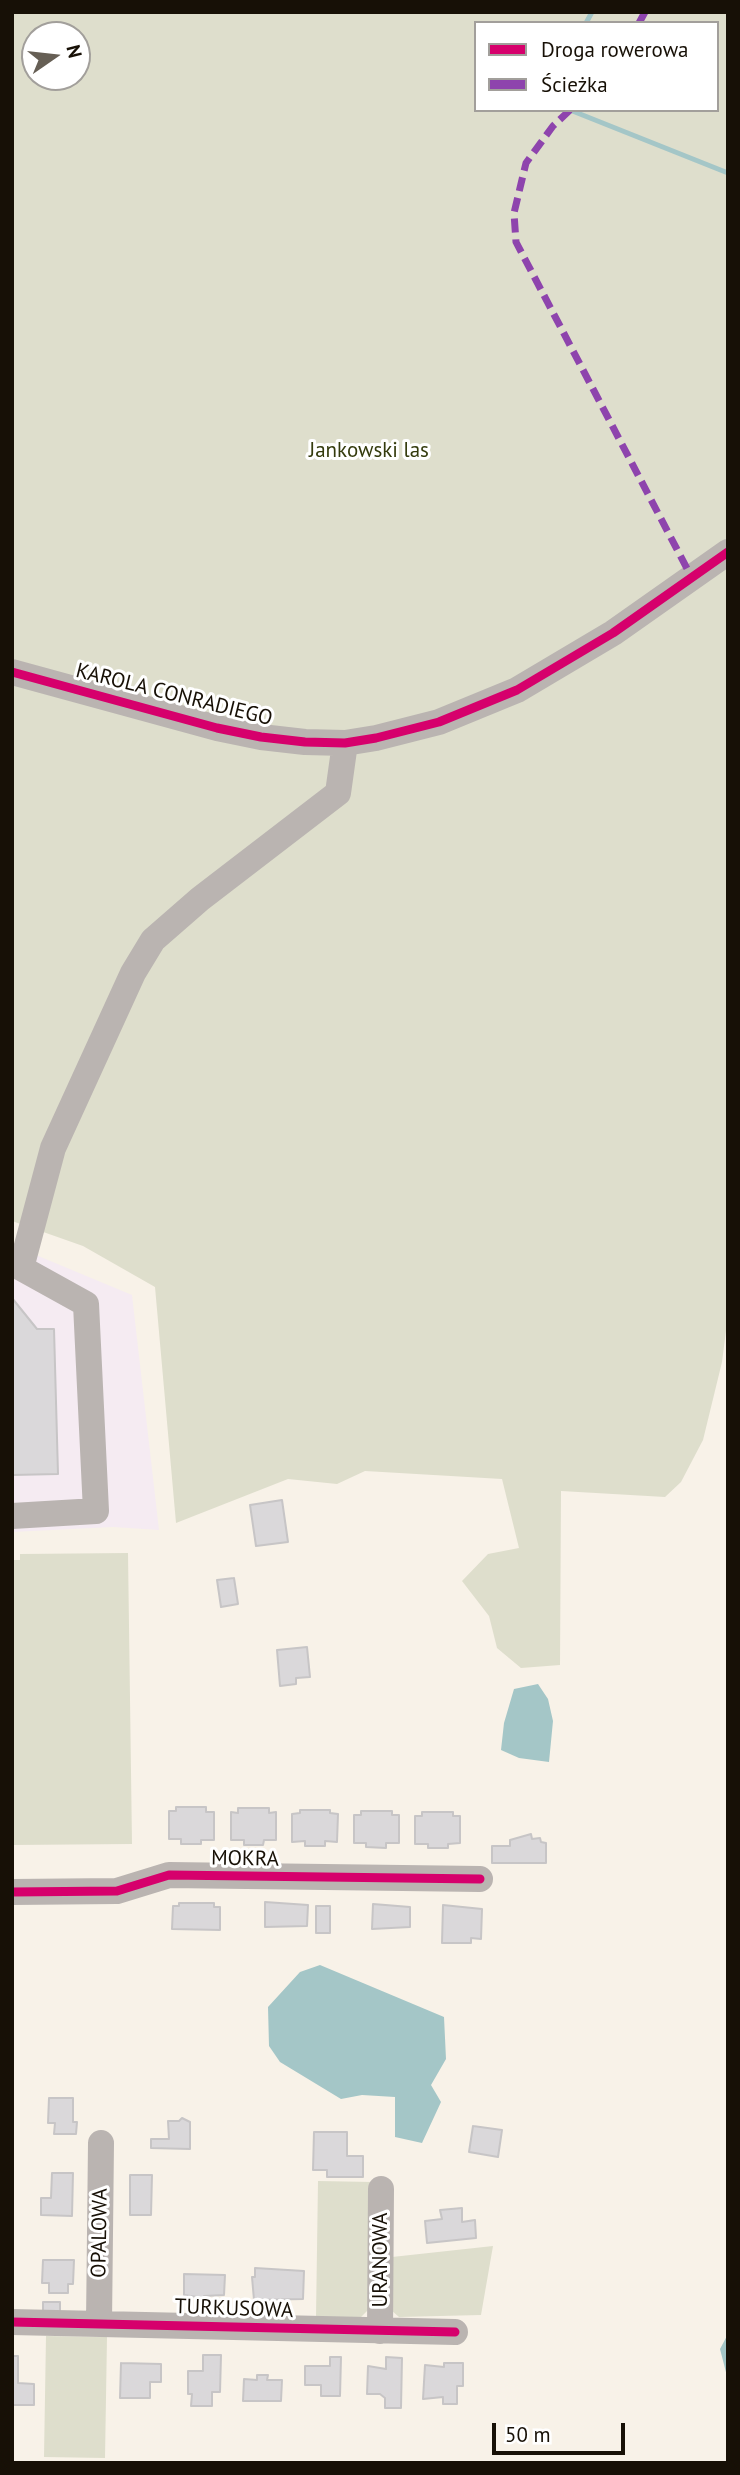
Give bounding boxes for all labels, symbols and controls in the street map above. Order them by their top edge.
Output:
north arrow [21,21,91,91]
legend [474,21,719,112]
text: Droga rowerowa [541,36,688,63]
text: N [61,42,88,60]
text: Ścieżka [541,71,608,98]
park label: Jankowski las [309,438,429,464]
street label: KAROLA CONRADIEGO [73,658,275,732]
street label: MOKRA [211,1846,279,1872]
street label: OPALOWA [87,2188,113,2278]
street label: URANOWA [368,2212,394,2308]
street label: TURKUSOWA [174,2294,294,2324]
scale bar [495,2408,628,2452]
text: 50 m [505,2421,551,2448]

